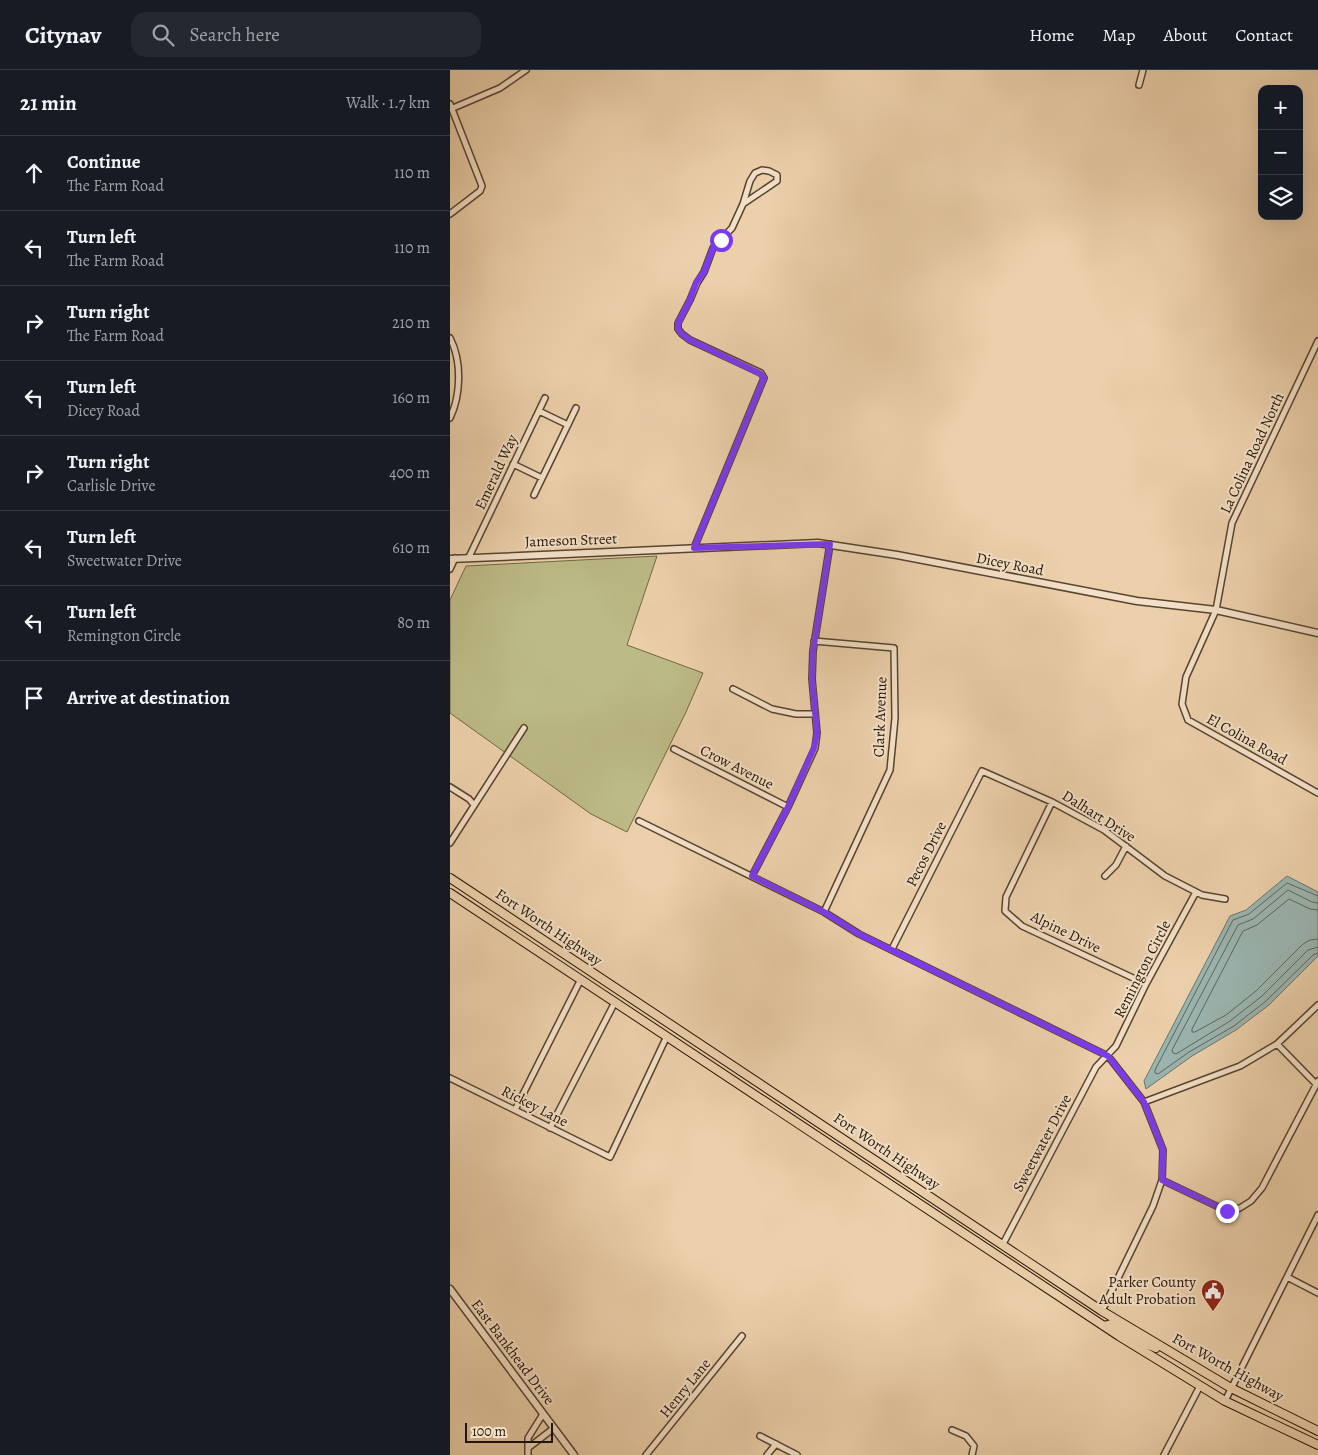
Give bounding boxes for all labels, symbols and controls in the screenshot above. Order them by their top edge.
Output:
search box [131,12,481,57]
text: Citynav [25,19,101,51]
icon: search [149,21,177,49]
text: Search here [189,22,280,48]
text: Home [1029,23,1074,47]
text: Map [1102,23,1135,47]
text: About [1163,23,1207,47]
text: Contact [1235,23,1293,47]
map controls [1258,85,1303,220]
button: + [1258,85,1303,130]
text: 21 min [20,89,77,117]
text: Walk · 1.7 km [346,92,430,114]
button: − [1258,130,1303,175]
text: Continue [67,149,141,175]
icon: ahead [20,159,48,187]
text: 110 m [394,162,430,184]
text: The Farm Road [67,175,164,197]
button: layers [1258,175,1303,220]
text: Turn left [67,224,136,250]
route start [710,229,733,252]
icon: left [20,234,48,262]
text: 110 m [394,237,430,259]
text: The Farm Road [67,250,164,272]
text: Turn right [67,299,149,325]
icon: right [20,309,48,337]
text: 210 m [392,312,430,334]
text: The Farm Road [67,325,164,347]
text: Turn left [67,374,136,400]
icon: left [20,384,48,412]
text: 160 m [392,387,430,409]
street label: La Colina Road North [1215,389,1289,517]
text: Dicey Road [67,400,140,422]
street label: Emerald Way [470,431,522,513]
text: Turn right [67,449,149,475]
icon: right [20,459,48,487]
text: 400 m [389,462,430,484]
text: Carlisle Drive [67,475,156,497]
text: Turn left [67,524,136,550]
street label: Jameson Street [525,528,617,552]
icon: left [20,534,48,562]
text: 610 m [392,537,430,559]
street label: Dicey Road [974,548,1046,581]
text: Sweetwater Drive [67,550,182,572]
text: Turn left [67,599,136,625]
icon: left [20,609,48,637]
text: 80 m [397,612,430,634]
text: Remington Circle [67,625,181,647]
street label: Clark Avenue [869,676,891,758]
icon: arrive [20,684,48,712]
text: Arrive at destination [67,685,230,711]
street label: El Colina Road [1203,709,1292,770]
street label: Crow Avenue [697,740,777,794]
street label: Dalhart Drive [1058,785,1140,847]
street label: Pecos Drive [901,818,951,890]
street label: Fort Worth Highway [492,884,606,970]
street label: Alpine Drive [1027,906,1105,958]
street label: Remington Circle [1109,916,1175,1021]
street label: Rickey Lane [498,1081,572,1132]
street label: Sweetwater Drive [1008,1090,1076,1195]
street label: Fort Worth Highway [830,1108,944,1194]
route end [1216,1200,1239,1223]
place label: Parker County Adult Probation [1098,1272,1196,1309]
public building icon: Parker County Adult Probation [1200,1278,1226,1312]
street label: East Bankhead Drive [467,1295,560,1409]
street label: Fort Worth Highway [1169,1328,1288,1406]
street label: Henry Lane [655,1354,715,1422]
scale bar [465,1420,552,1443]
text: 100 m [472,1422,506,1441]

